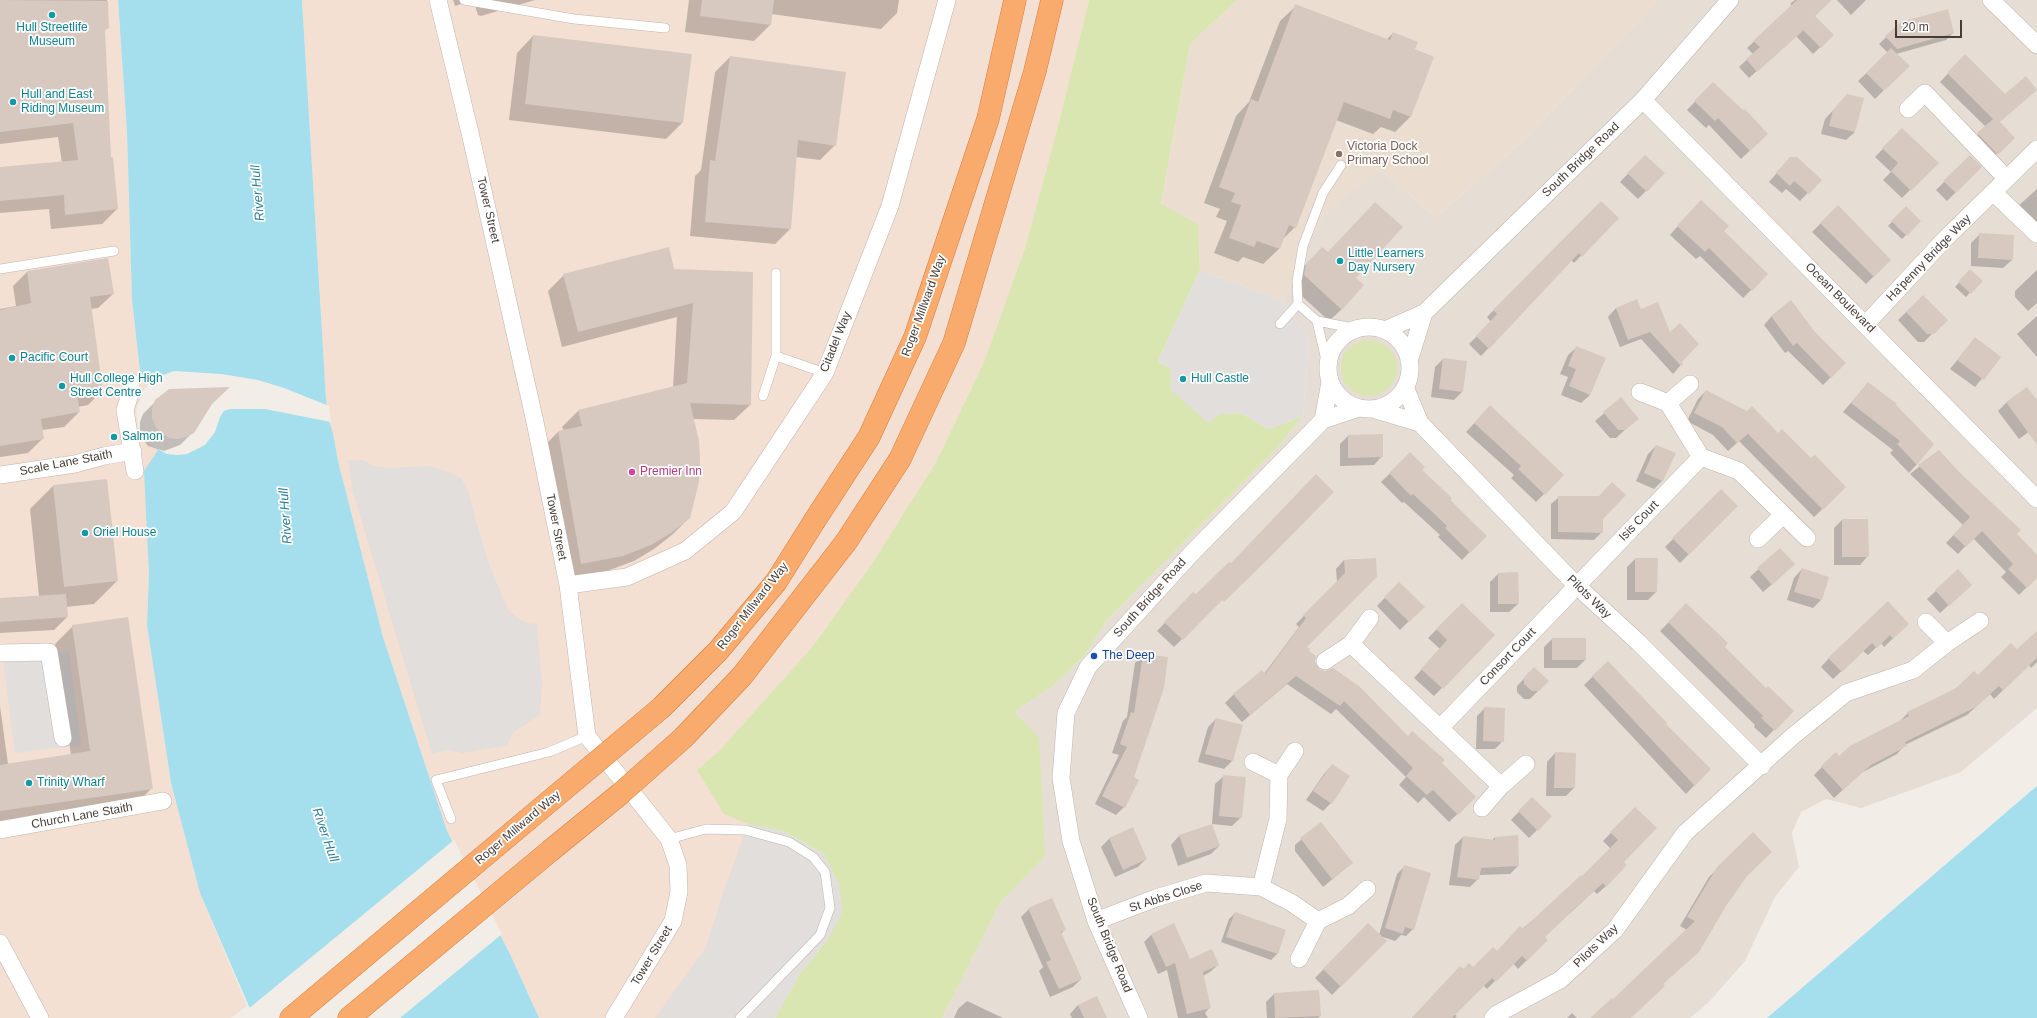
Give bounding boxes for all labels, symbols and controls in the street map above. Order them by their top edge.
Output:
marker: Hull Streetlife Museum [47,10,57,20]
scale bar [1897,12,1964,38]
text: 20 m [1902,20,1929,34]
place label: Hull Streetlife Museum [16,21,88,49]
place label: Hull and East Riding Museum [21,88,104,116]
marker: Hull and East Riding Museum [8,97,18,107]
street label: South Bridge Road [1540,120,1622,200]
place label: Victoria Dock Primary School [1347,140,1428,168]
marker: Victoria Dock Primary School [1334,149,1344,159]
water label: River Hull [248,164,268,222]
street label: Tower Street [473,176,503,244]
street label: Ha'penny Bridge Way [1884,212,1974,304]
place label: Little Learners Day Nursery [1348,247,1424,275]
street label: Roger Millward Way [899,253,949,359]
marker: Little Learners Day Nursery [1335,256,1345,266]
street label: Ocean Boulevard [1802,260,1878,336]
street label: Citadel Way [817,310,855,374]
place label: Pacific Court [20,351,88,365]
marker: Pacific Court [7,353,17,363]
place label: Hull College High Street Centre [70,372,163,400]
place label: Hull Castle [1191,372,1249,386]
marker: Hull Castle [1178,374,1188,384]
marker: Hull College High Street Centre [57,381,67,391]
place label: Salmon [122,430,163,444]
marker: Salmon [109,432,119,442]
street label: Scale Lane Staith [18,447,114,479]
place label: Premier Inn [640,465,702,479]
marker: Premier Inn [627,467,637,477]
water label: River Hull [276,487,296,545]
street label: Tower Street [543,493,569,561]
street label: Isis Court [1616,498,1662,544]
place label: Oriel House [93,526,156,540]
marker: Oriel House [80,528,90,538]
street label: South Bridge Road [1111,556,1189,640]
street label: Roger Millward Way [714,559,792,653]
street label: Pilots Way [1564,572,1614,622]
street label: Consort Court [1477,625,1539,689]
place label: The Deep [1102,649,1155,663]
marker: The Deep [1089,651,1099,661]
place label: Trinity Wharf [37,776,105,790]
marker: Trinity Wharf [24,778,34,788]
street label: Roger Millward Way [472,788,564,868]
street label: Church Lane Staith [30,800,134,832]
water label: River Hull [308,806,342,864]
street label: St Abbs Close [1128,878,1204,916]
street label: South Bridge Road [1083,895,1135,995]
street label: Pilots Way [1571,921,1621,971]
street label: Tower Street [628,923,676,989]

